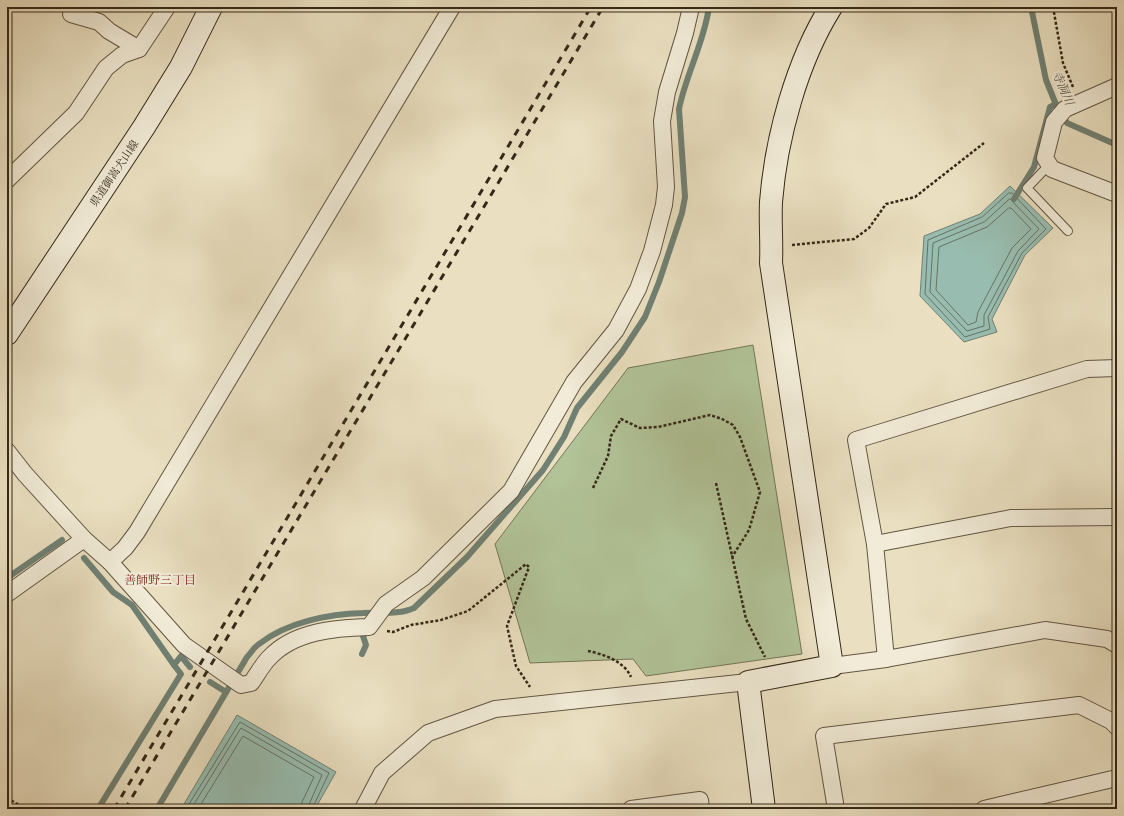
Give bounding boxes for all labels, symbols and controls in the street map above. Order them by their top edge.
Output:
water label: 寺洞川 [1048,69,1077,110]
street label: 県道御嵩犬山線 [87,138,143,210]
district label: 善師野三丁目 [124,573,196,589]

